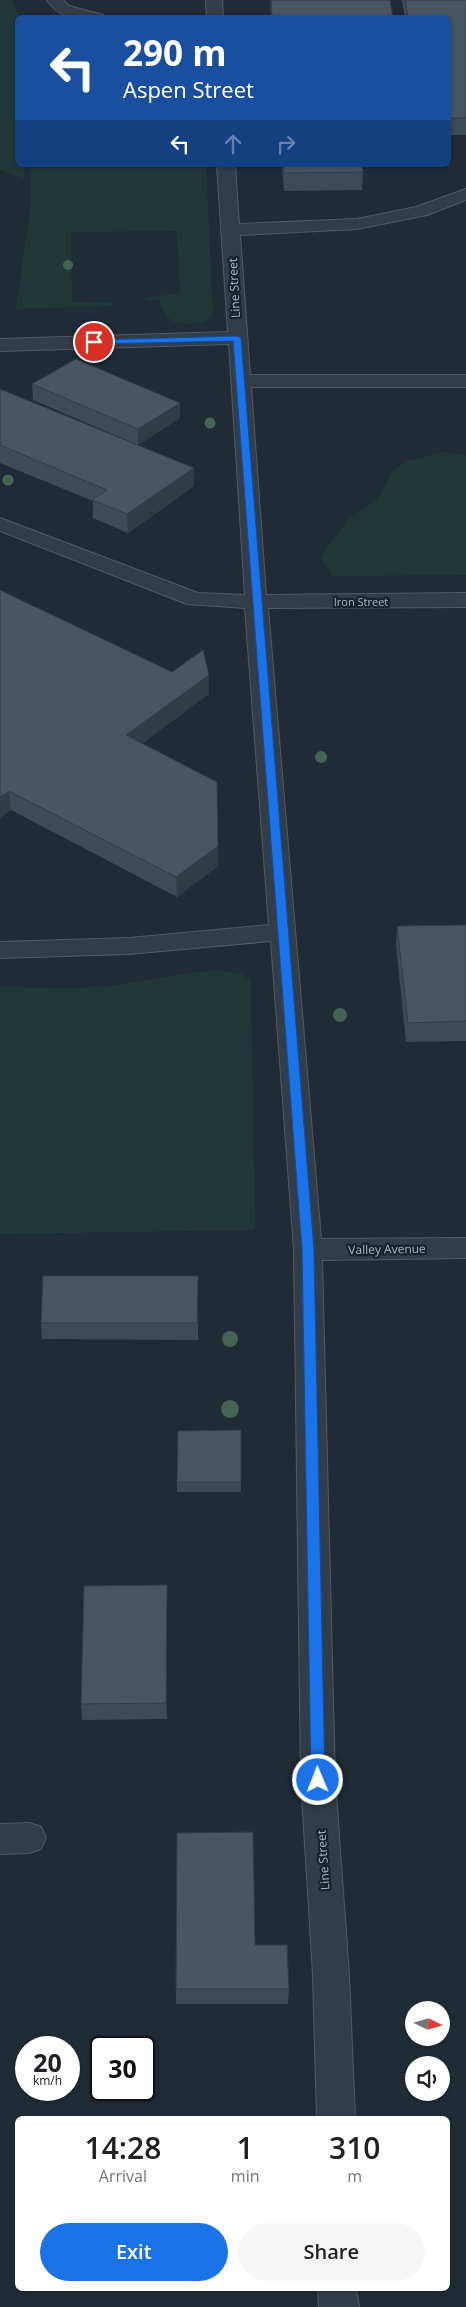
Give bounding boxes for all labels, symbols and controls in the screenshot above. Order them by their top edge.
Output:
text: 290 m [123,29,227,76]
icon: left [40,35,105,100]
text: Aspen Street [123,74,254,104]
icon: left [166,130,194,158]
icon: ahead [219,130,247,158]
icon: right [272,130,300,158]
street label: Line Street [224,258,244,318]
pin [73,321,115,363]
icon: arrive [80,328,108,356]
street label: Iron Street [334,594,388,609]
street label: Valley Avenue [348,1240,426,1258]
position arrow [291,1753,343,1805]
street label: Line Street [312,1829,334,1891]
north arrow [405,2001,450,2046]
map controls [405,2001,450,2101]
speed limit sign: 30 [90,2036,155,2101]
text: 20 [33,2045,62,2079]
button: sound [405,2056,450,2101]
text: km/h [33,2072,62,2089]
text: 14:28 [85,2127,161,2168]
text: 1 [237,2127,254,2168]
text: 310 [329,2127,380,2168]
text: Arrival [99,2165,147,2187]
text: min [231,2165,260,2187]
text: m [347,2165,362,2187]
button: Exit [40,2223,228,2281]
button: Share [238,2223,425,2281]

